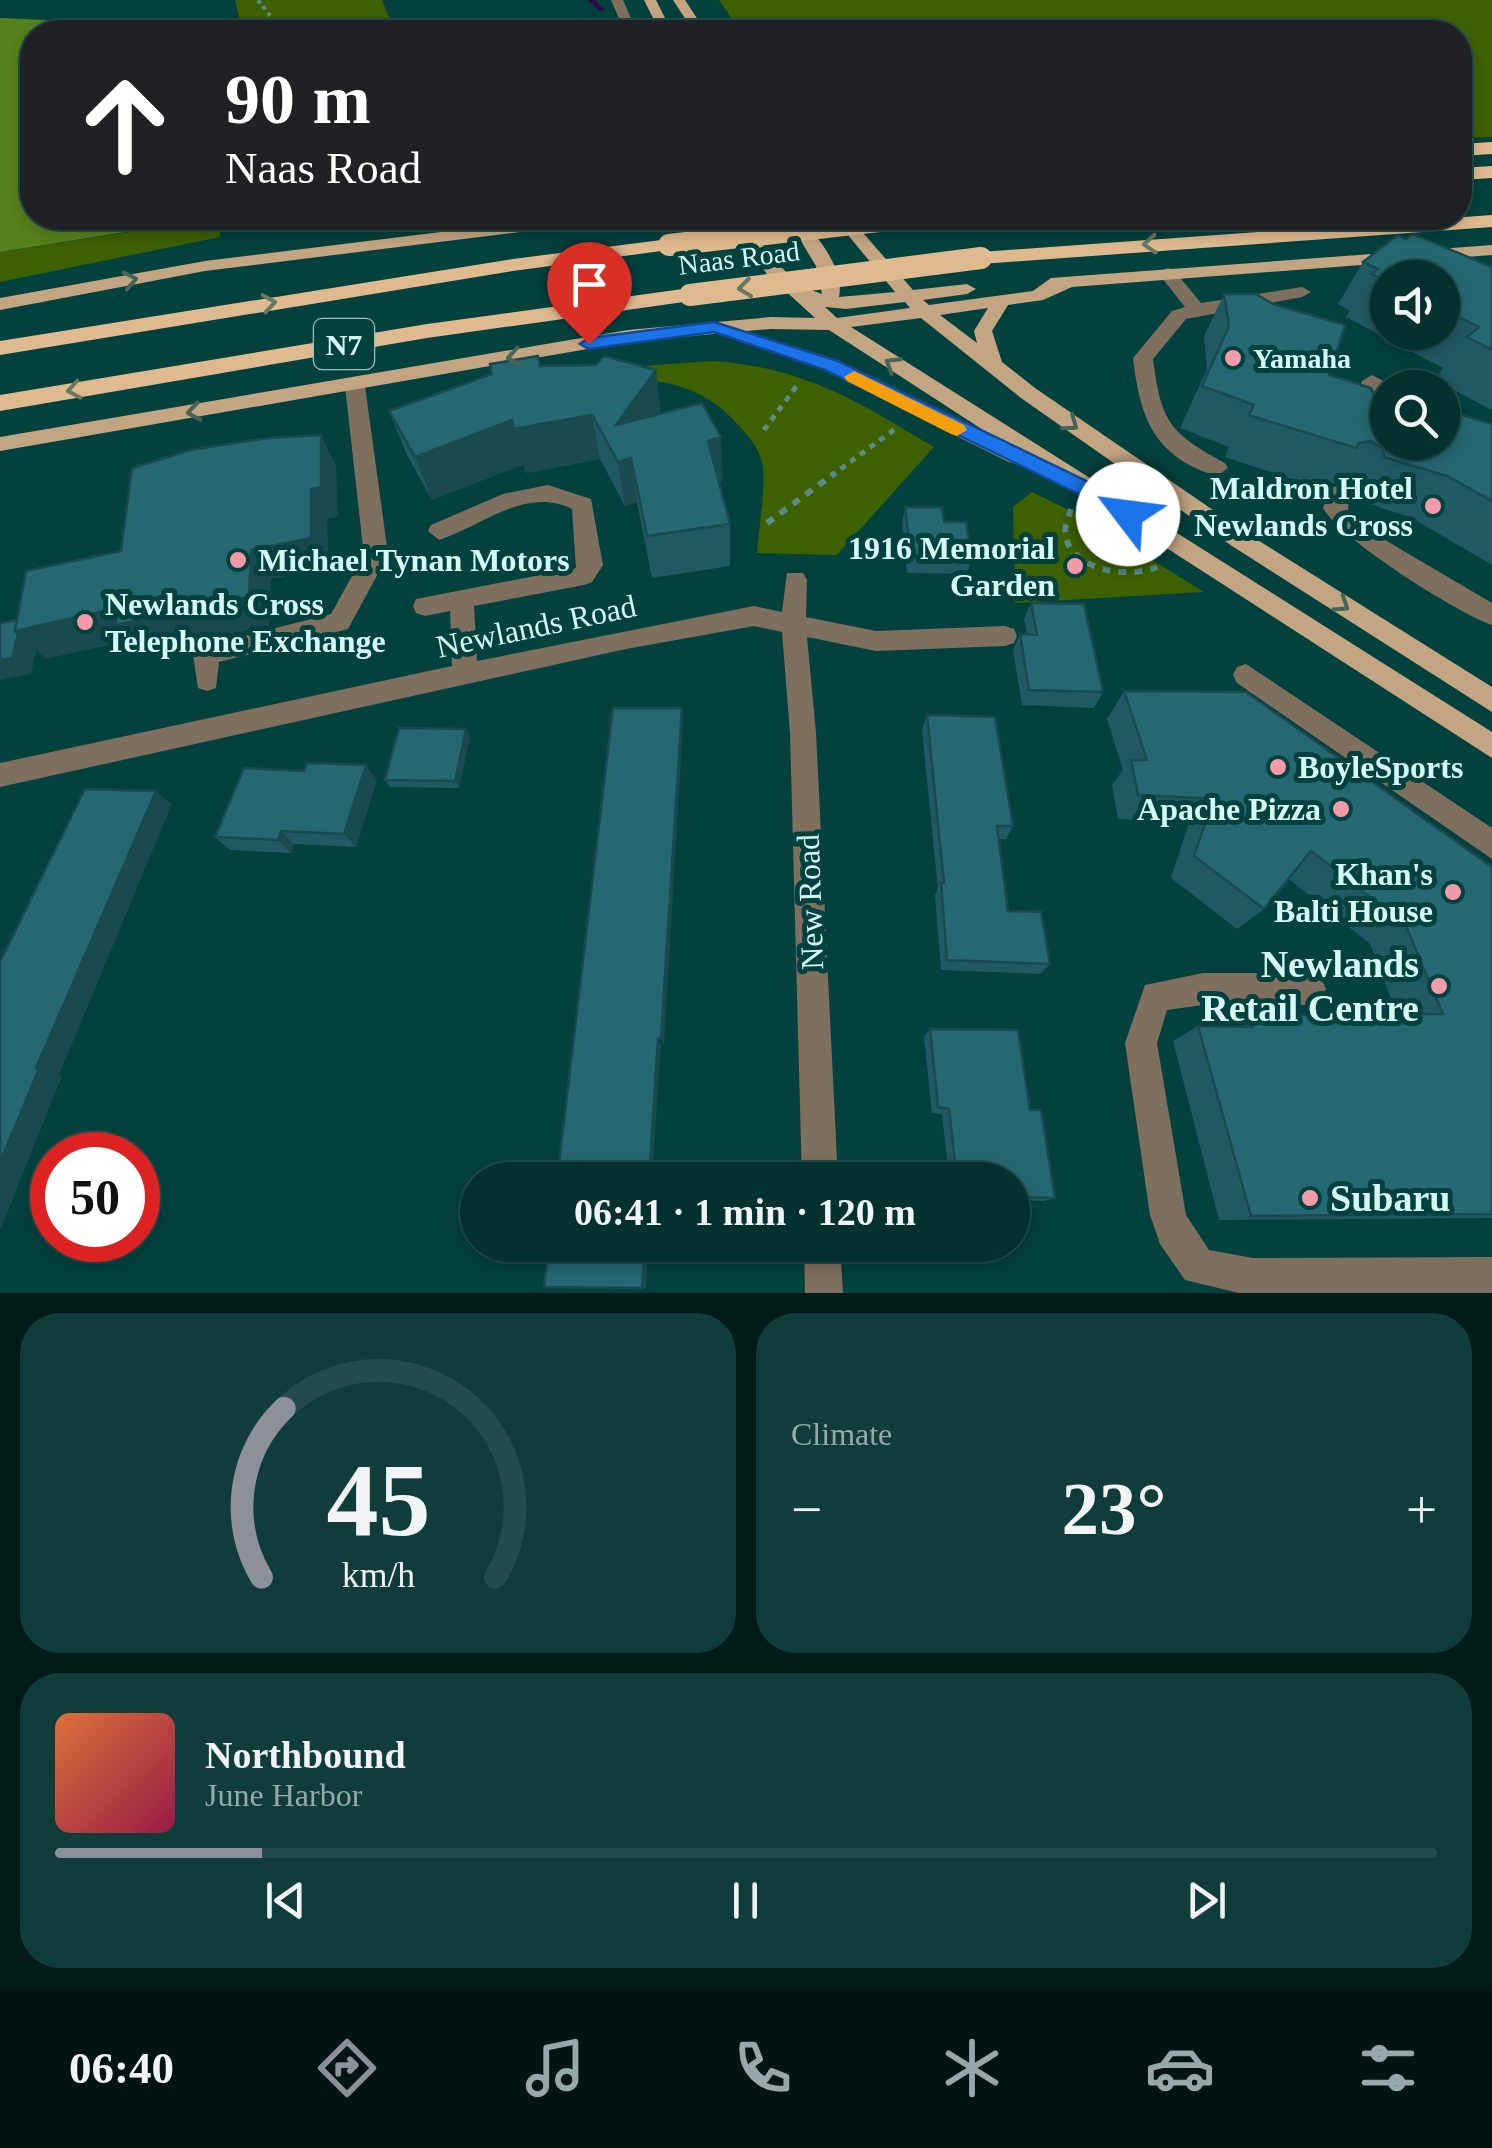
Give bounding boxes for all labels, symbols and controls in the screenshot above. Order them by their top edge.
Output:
icon: ahead [60,60,190,190]
text: 90 m [225,61,371,138]
text: Naas Road [225,143,421,193]
one-way arrow [1142,232,1158,254]
street label: Naas Road [677,235,801,281]
pin [547,242,632,345]
icon: arrive [562,257,617,312]
map controls [1370,260,1460,460]
button: sound [1370,260,1460,350]
one-way arrow [122,270,138,291]
one-way arrow [736,277,752,298]
one-way arrow [261,294,277,315]
road number: N7 [314,319,374,369]
place label: Yamaha [1253,343,1351,374]
one-way arrow [506,346,522,367]
marker: Yamaha [1222,347,1244,369]
one-way arrow [885,357,903,376]
button: search [1370,370,1460,460]
one-way arrow [66,379,83,400]
one-way arrow [186,401,202,422]
one-way arrow [1060,413,1078,430]
position arrow [1076,462,1180,566]
place label: Maldron Hotel Newlands Cross [1194,470,1413,543]
marker: Maldron Hotel Newlands Cross [1422,495,1444,517]
place label: 1916 Memorial Garden [848,530,1055,603]
place label: Michael Tynan Motors [258,542,570,578]
marker: Michael Tynan Motors [227,549,249,571]
marker: 1916 Memorial Garden [1064,555,1086,577]
place label: Newlands Cross Telephone Exchange [105,586,386,659]
street label: Newlands Road [433,587,639,665]
one-way arrow [1331,592,1349,611]
marker: Newlands Cross Telephone Exchange [74,611,96,633]
place label: BoyleSports [1298,749,1463,785]
marker: BoyleSports [1267,756,1289,778]
place label: Apache Pizza [1137,791,1321,827]
marker: Apache Pizza [1330,798,1352,820]
street label: New Road [790,833,830,971]
place label: Khan's Balti House [1274,856,1433,929]
marker: Khan's Balti House [1442,881,1464,903]
place label: Newlands Retail Centre [1201,943,1419,1029]
marker: Newlands Retail Centre [1428,975,1450,997]
speed limit sign: 50 [30,1132,160,1262]
place label: Subaru [1330,1177,1450,1219]
marker: Subaru [1299,1187,1321,1209]
text: 06:41 · 1 min · 120 m [574,1191,916,1233]
text: Climate [791,1416,892,1452]
text: 45 [326,1442,430,1557]
text: 23° [1062,1467,1167,1550]
text: − [791,1479,822,1540]
text: + [1406,1479,1437,1540]
text: km/h [341,1555,415,1595]
text: Northbound [205,1734,406,1776]
text: June Harbor [205,1777,362,1813]
icon: previous [258,1873,313,1928]
icon: pause [718,1873,773,1928]
icon: next [1179,1873,1234,1928]
icon: directions [312,2033,382,2103]
icon: music [520,2033,590,2103]
icon: phone [728,2033,798,2103]
icon: climate [937,2033,1007,2103]
icon: car [1145,2033,1215,2103]
icon: filters [1353,2033,1423,2103]
text: 06:40 [69,2043,174,2093]

